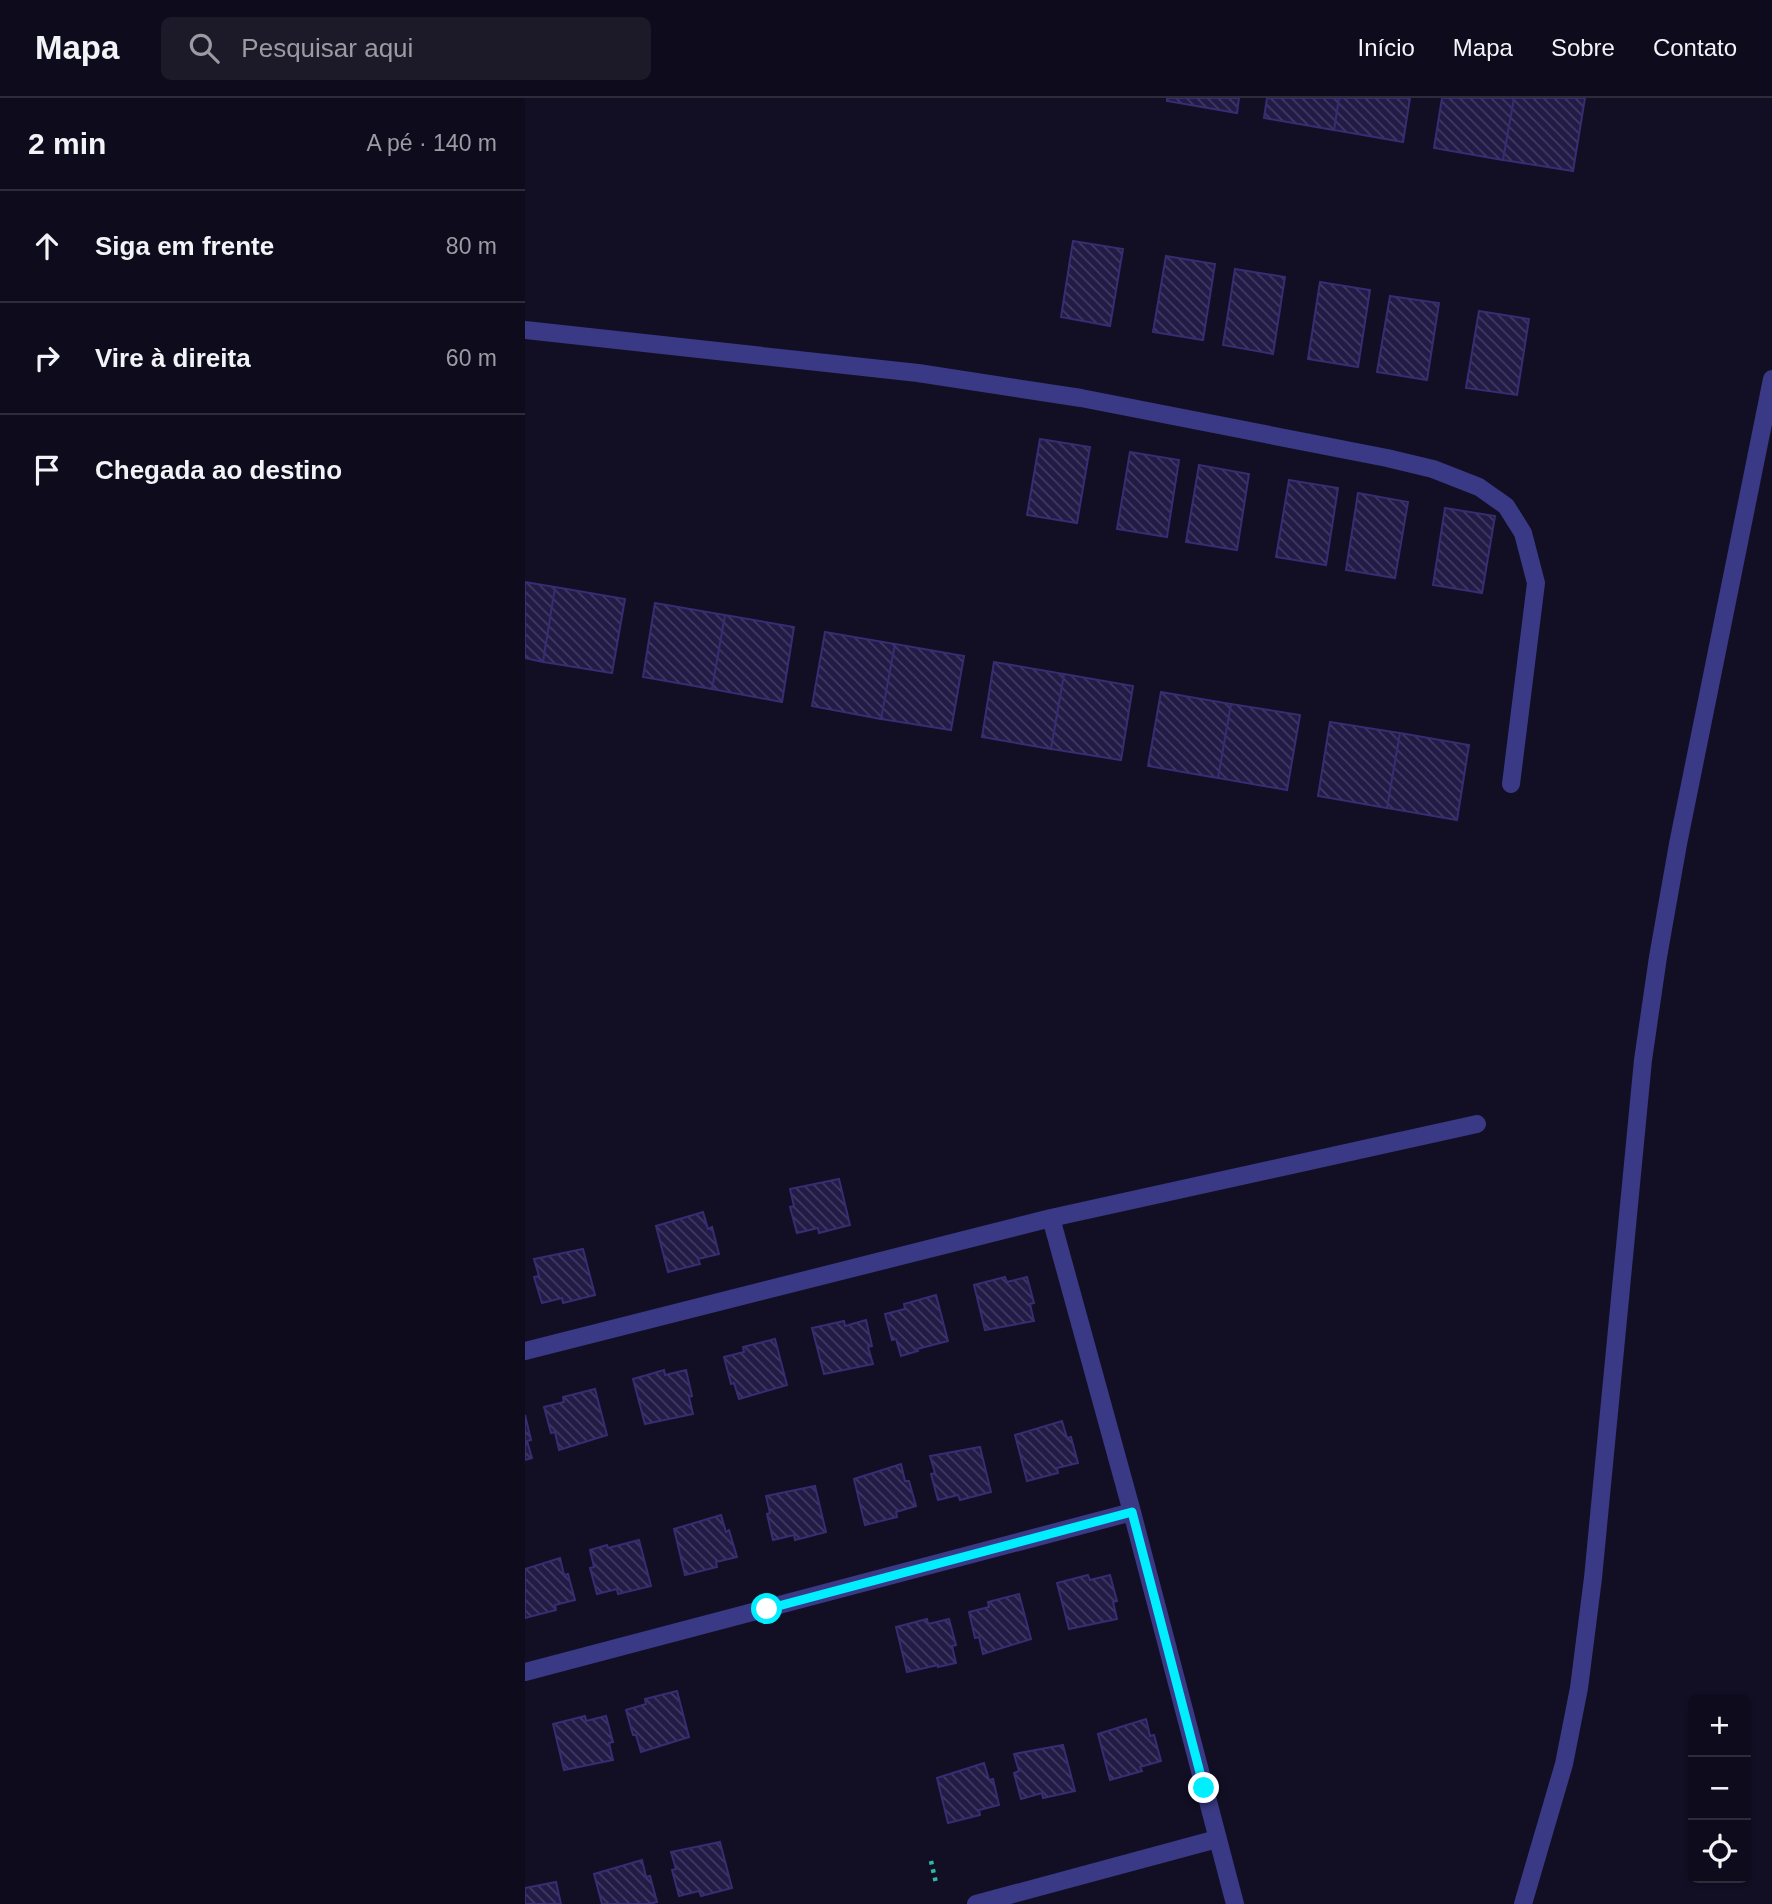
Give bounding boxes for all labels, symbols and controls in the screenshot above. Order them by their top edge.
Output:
search box [161,17,651,80]
text: Mapa [35,29,119,66]
icon: search [185,29,223,67]
text: Pesquisar aqui [241,33,413,63]
text: Início [1357,34,1415,61]
text: Mapa [1453,34,1513,61]
text: Sobre [1551,34,1615,61]
text: Contato [1653,34,1737,61]
text: 2 min [28,127,106,160]
text: A pé · 140 m [367,130,497,156]
icon: ahead [28,227,66,265]
text: Siga em frente [95,231,274,261]
text: 80 m [446,233,497,259]
icon: right [28,339,66,377]
text: Vire à direita [95,343,251,373]
text: 60 m [446,345,497,371]
icon: arrive [28,451,66,489]
text: Chegada ao destino [95,455,342,485]
route start [751,1593,782,1624]
map controls [1688,1694,1751,1883]
button: + [1688,1694,1751,1757]
button: − [1688,1757,1751,1820]
route end [1188,1772,1219,1803]
button: locate [1688,1820,1751,1883]

